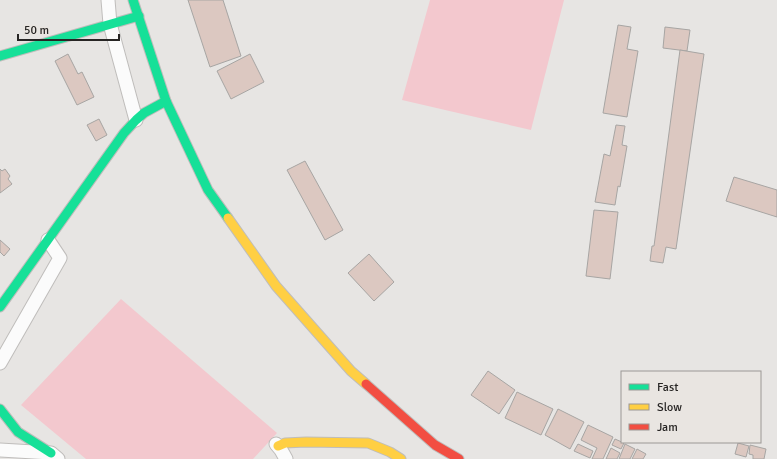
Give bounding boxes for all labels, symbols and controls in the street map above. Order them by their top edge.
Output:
scale bar [18,16,119,42]
text: 50 m [24,23,49,38]
legend [621,371,761,443]
text: Fast [657,380,678,395]
text: Slow [657,400,682,415]
text: Jam [657,420,678,435]

